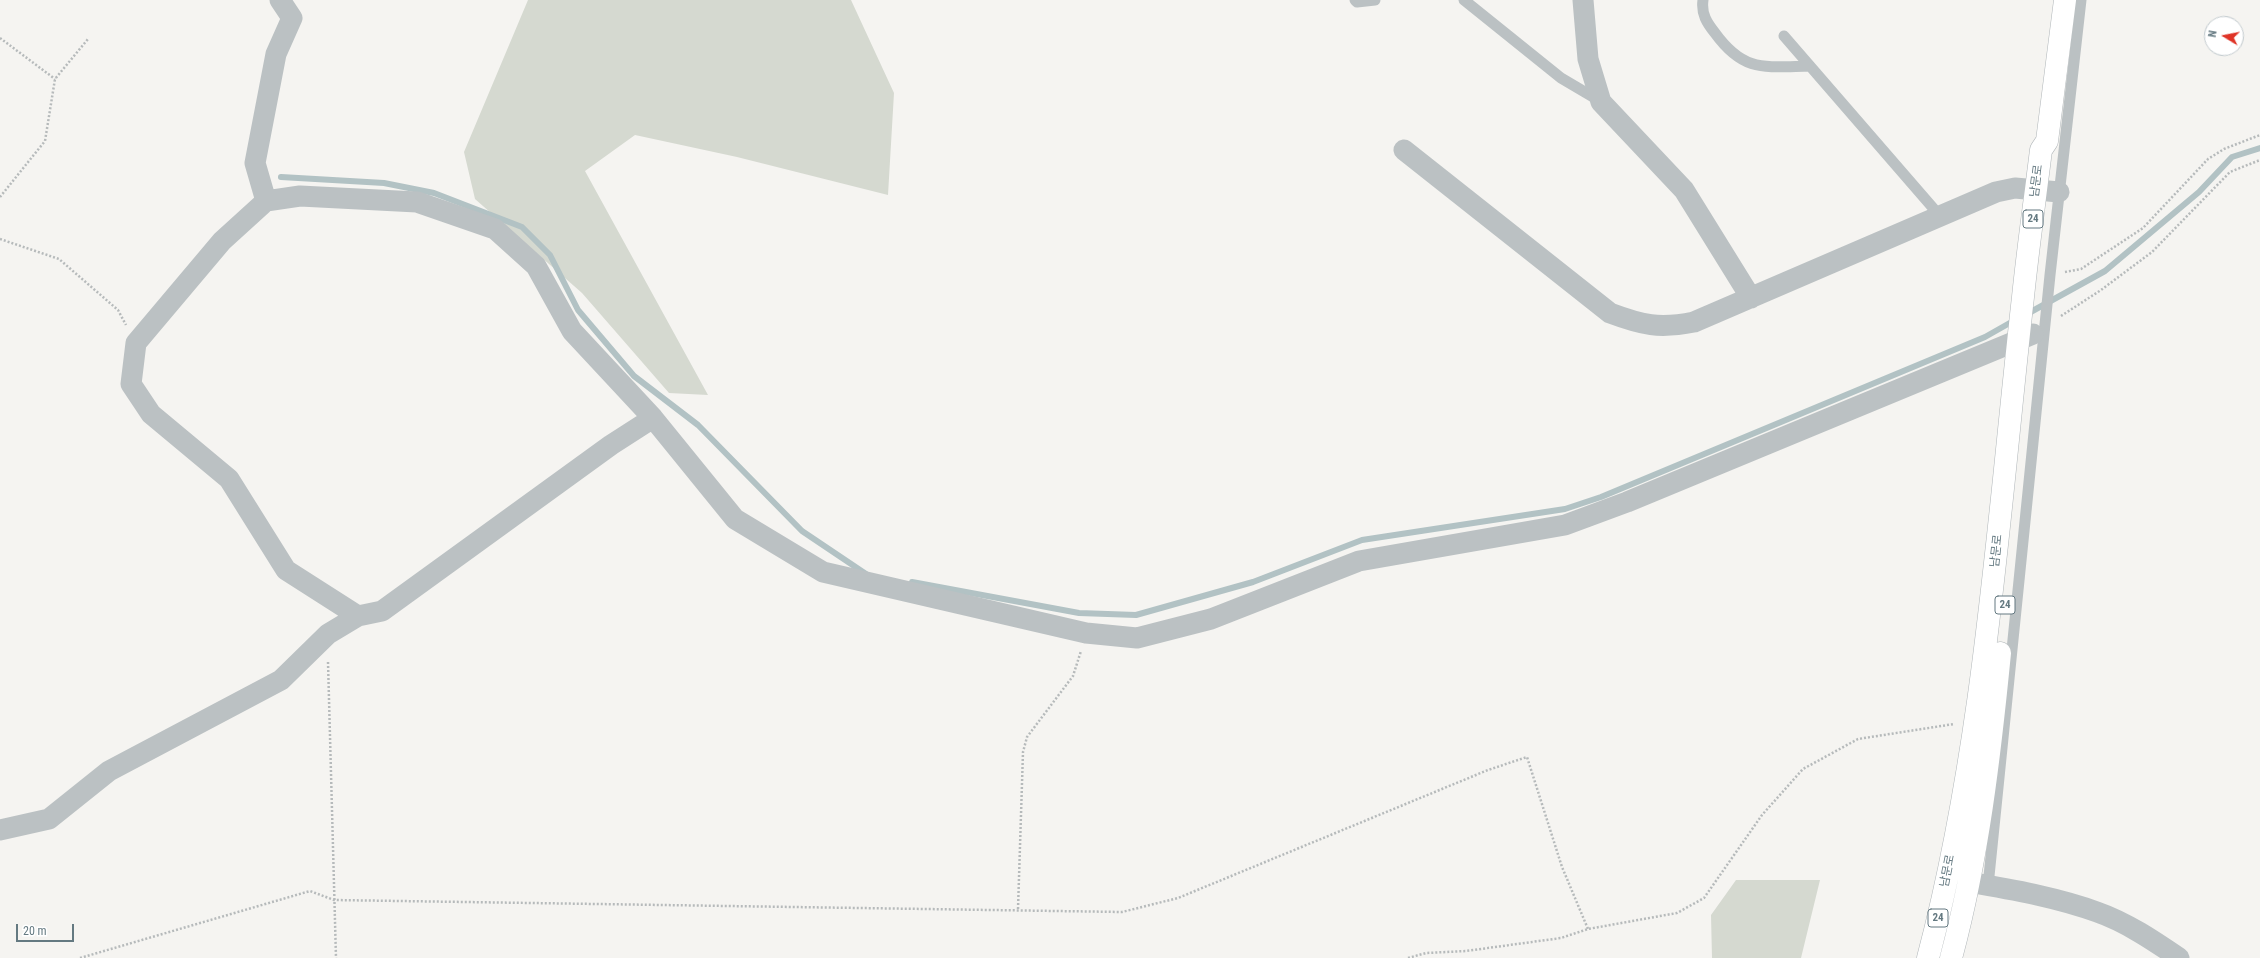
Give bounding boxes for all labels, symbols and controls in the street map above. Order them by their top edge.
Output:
north arrow [2204,16,2244,56]
text: N [2206,30,2220,38]
street label: 남문로 [2028,164,2046,198]
road number: 24 [2023,210,2043,228]
street label: 남문로 [1988,534,2006,568]
road number: 24 [1995,596,2015,614]
street label: 남문로 [1938,853,1958,889]
road number: 24 [1928,909,1948,927]
scale bar [18,916,76,942]
text: 20 m [23,924,47,938]

